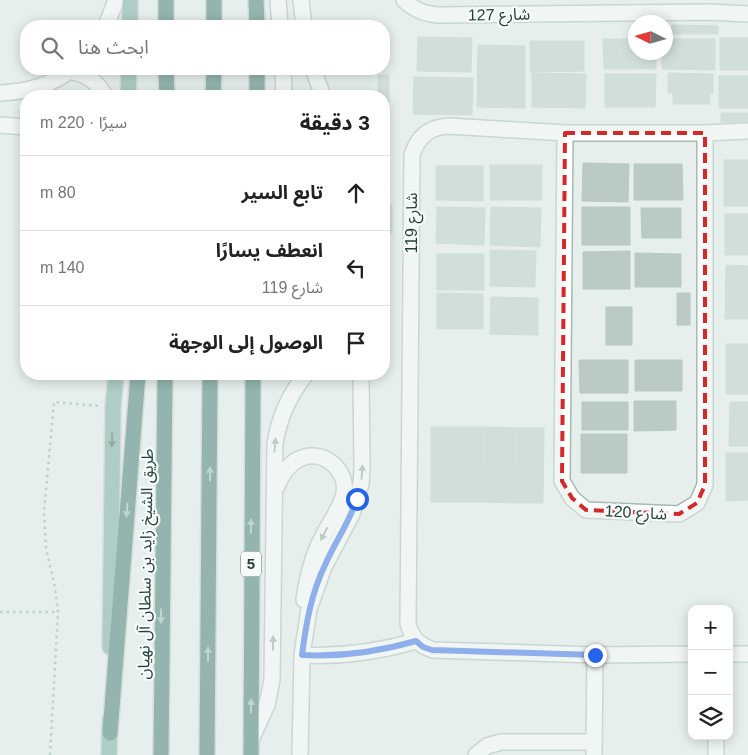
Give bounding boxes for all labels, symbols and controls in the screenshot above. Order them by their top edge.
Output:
street label: شارع 127 [468,5,530,28]
north arrow [628,15,673,60]
search box [20,20,390,75]
icon: search [38,34,66,62]
text: ابحث هنا [78,37,149,58]
text: 3 دقيقة [300,111,370,134]
text: سيرًا · 220 m [40,114,127,131]
icon: ahead [342,179,370,207]
text: تابع السير [241,182,323,203]
text: 80 m [40,184,76,201]
street label: شارع 119 [403,192,424,254]
text: انعطف يسارًا [216,240,323,261]
icon: left [342,254,370,282]
text: 140 m [40,259,84,276]
text: شارع 119 [262,279,323,296]
icon: arrive [342,329,370,357]
text: الوصول إلى الوجهة [169,332,323,353]
one-way arrow [108,432,116,448]
one-way arrow [271,437,279,453]
street label: طريق الشيخ زايد بن سلطان آل نهيان [135,448,160,680]
one-way arrow [358,463,366,479]
one-way arrow [206,466,214,482]
route start [346,488,369,511]
one-way arrow [123,502,131,518]
street label: شارع 120 [604,502,668,527]
one-way arrow [247,518,255,534]
one-way arrow [320,527,328,542]
road number: 5 [241,552,261,576]
map controls [688,605,733,740]
button: + [688,605,733,650]
one-way arrow [157,609,165,625]
one-way arrow [269,635,277,651]
route end [584,644,607,667]
one-way arrow [204,646,212,662]
button: − [688,650,733,695]
button: layers [688,695,733,740]
one-way arrow [247,698,255,714]

